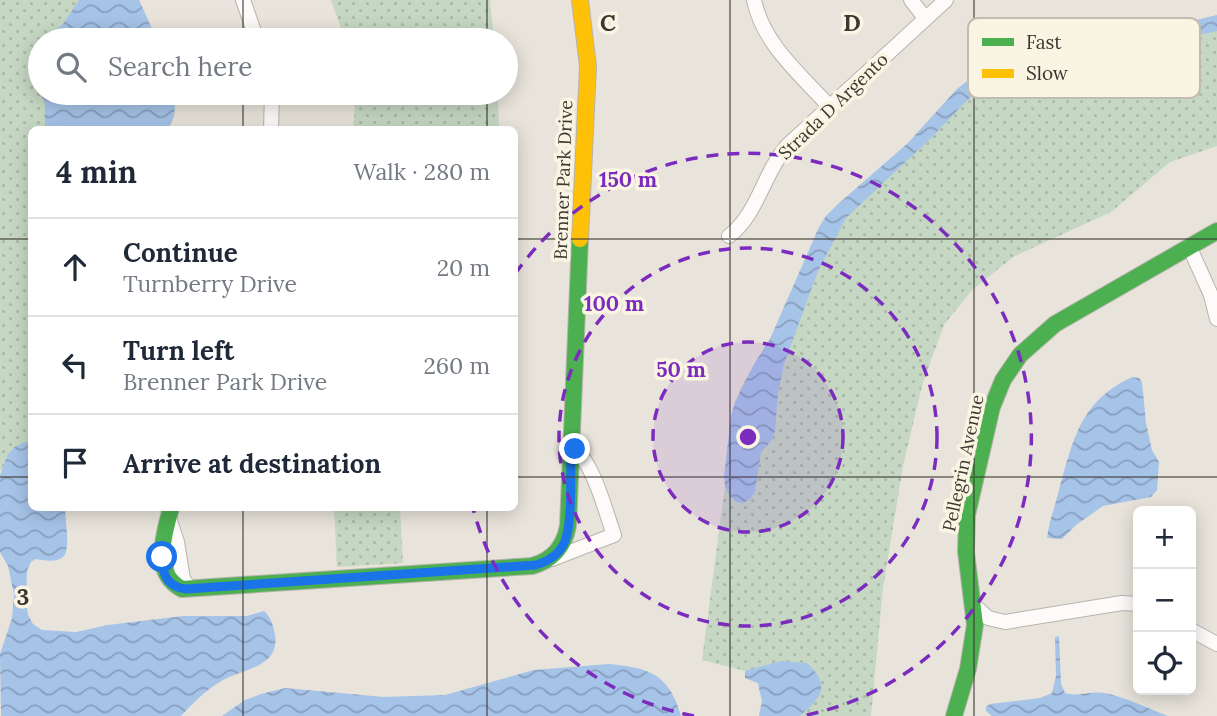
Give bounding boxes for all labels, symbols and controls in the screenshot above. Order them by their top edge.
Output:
text: C [600,8,616,37]
text: D [843,8,861,37]
legend [968,18,1200,98]
search box [28,28,518,105]
text: Fast [1026,30,1062,54]
icon: search [52,48,90,86]
street label: Strada D Argento [773,48,893,164]
text: Search here [108,50,252,83]
text: Slow [1026,61,1069,85]
street label: Brenner Park Drive [549,99,577,260]
text: 4 min [56,153,137,191]
text: Walk · 280 m [354,157,490,186]
text: 150 m [599,166,657,193]
text: Continue [123,236,238,269]
icon: ahead [56,248,94,286]
text: 20 m [437,253,490,282]
text: Turnberry Drive [123,269,297,298]
text: 100 m [584,290,644,317]
text: Turn left [123,334,234,367]
icon: left [56,346,94,384]
text: 260 m [423,351,490,380]
text: 50 m [656,356,706,383]
text: Brenner Park Drive [123,367,327,396]
street label: Pellegrin Avenue [937,392,989,534]
centre of rings [736,425,760,449]
route end [559,433,590,464]
icon: arrive [56,444,94,482]
text: Arrive at destination [123,447,381,480]
map controls [1133,506,1196,695]
button: + [1133,506,1196,569]
route start [146,541,177,572]
button: − [1133,569,1196,632]
text: 3 [17,582,29,611]
button: locate [1133,632,1196,695]

